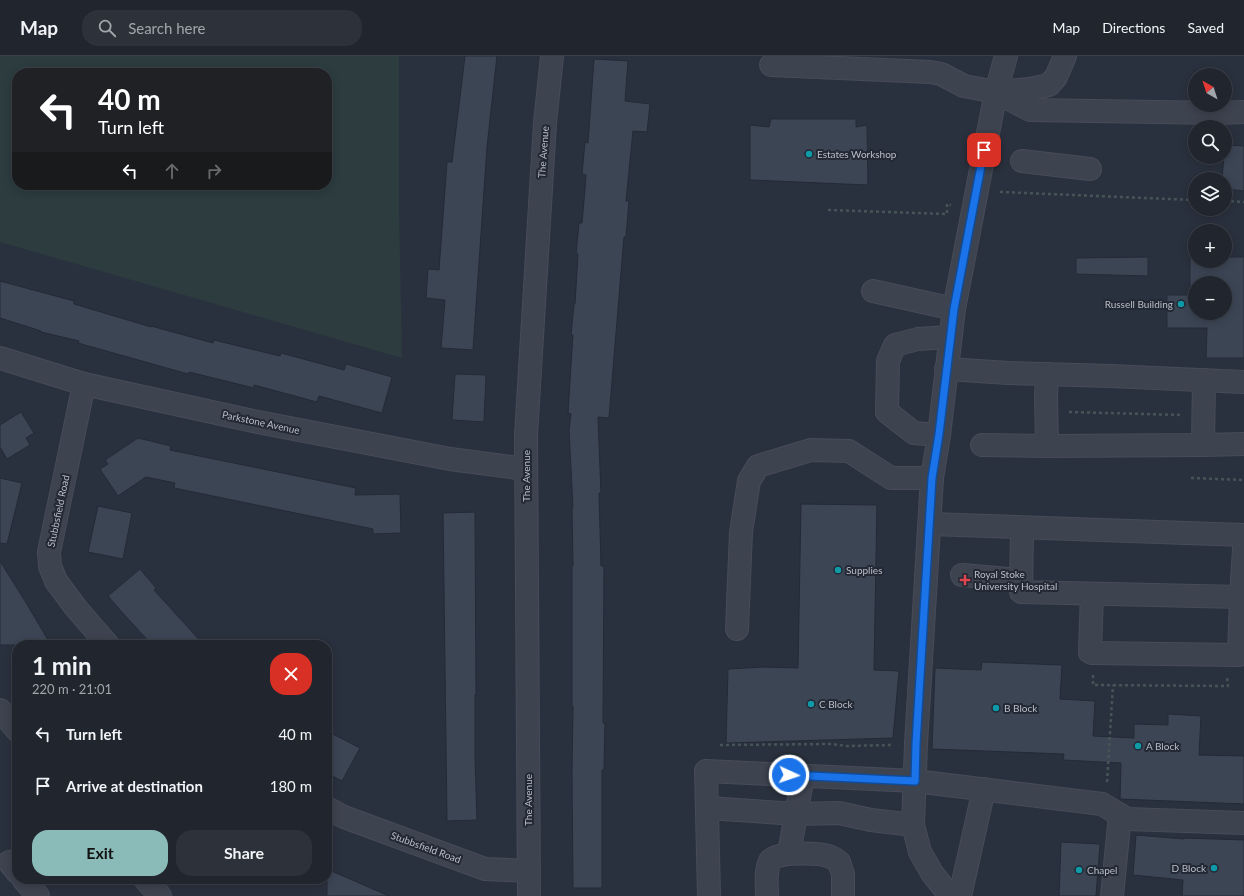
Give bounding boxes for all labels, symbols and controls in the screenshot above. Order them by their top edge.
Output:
search box [82,10,362,46]
text: Map [20,16,58,39]
icon: search [96,17,118,39]
text: Search here [128,19,206,37]
text: Map [1053,19,1080,36]
text: Directions [1102,19,1165,36]
text: Saved [1187,19,1224,36]
north arrow [1188,68,1232,112]
map controls [1188,68,1232,320]
text: 40 m [98,82,161,116]
icon: left [32,84,84,136]
text: Turn left [98,116,164,138]
button: search [1188,120,1232,164]
street label: The Avenue [535,126,551,178]
pin [967,133,1001,167]
icon: arrive [973,139,995,161]
place label: Estates Workshop [817,148,897,160]
marker: Estates Workshop [804,149,814,159]
icon: left [119,160,141,182]
icon: ahead [161,160,183,182]
icon: right [203,160,225,182]
button: layers [1188,172,1232,216]
button: + [1188,224,1232,268]
button: − [1188,276,1232,320]
place label: Russell Building [1105,298,1173,310]
marker: Russell Building [1176,299,1186,309]
street label: Parkstone Avenue [221,408,301,436]
street label: The Avenue [520,450,532,502]
street label: Stubbsfield Road [44,474,72,548]
place label: Supplies [846,564,882,576]
marker: Supplies [833,565,843,575]
place label: Royal Stoke University Hospital [974,568,1057,592]
marker: Royal Stoke University Hospital [959,574,971,586]
text: 1 min [32,651,92,680]
button: close [270,653,312,695]
text: 220 m · 21:01 [32,681,112,697]
place label: C Block [819,698,853,710]
marker: C Block [806,699,816,709]
place label: B Block [1004,702,1038,714]
marker: B Block [991,703,1001,713]
icon: left [32,723,54,745]
text: Turn left [66,725,122,743]
text: 40 m [278,725,312,743]
place label: A Block [1146,740,1180,752]
marker: A Block [1133,741,1143,751]
position arrow [768,754,810,796]
street label: The Avenue [522,774,534,826]
icon: arrive [32,775,54,797]
text: Arrive at destination [66,777,203,795]
text: 180 m [270,777,312,795]
street label: Stubbsfield Road [389,829,463,865]
button: Exit [32,830,168,876]
button: Share [176,830,312,876]
place label: D Block [1172,862,1207,874]
marker: D Block [1209,863,1219,873]
place label: Chapel [1087,864,1117,876]
marker: Chapel [1074,865,1084,875]

